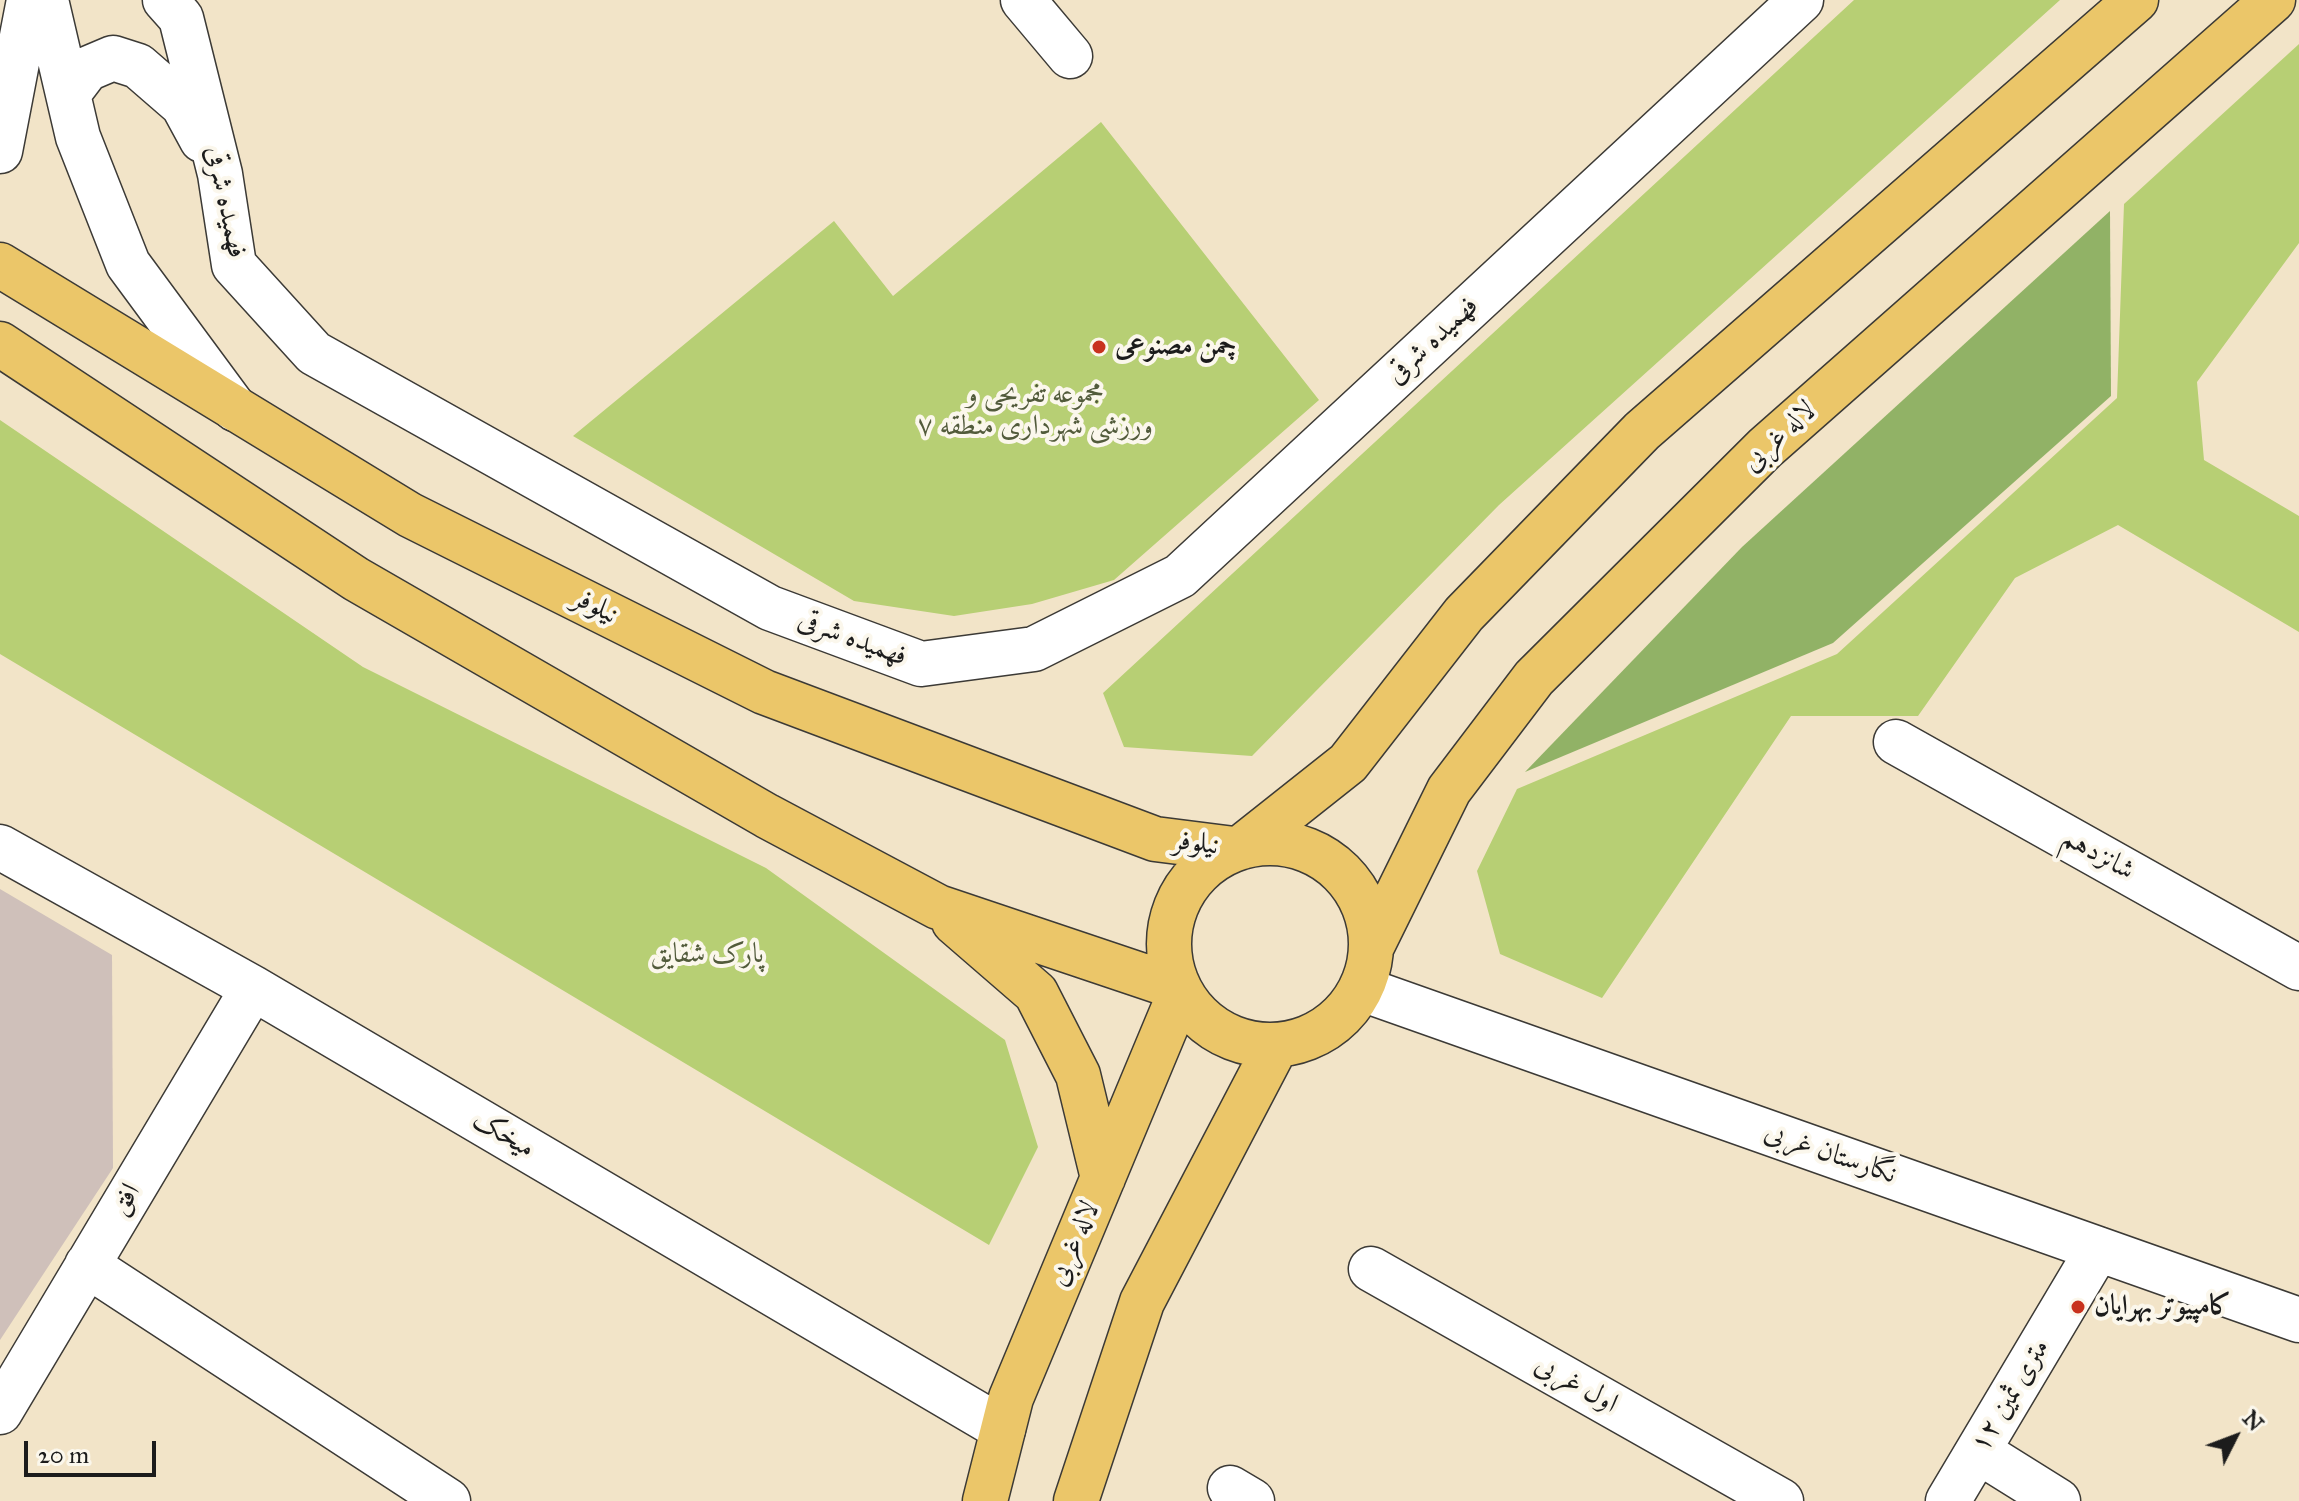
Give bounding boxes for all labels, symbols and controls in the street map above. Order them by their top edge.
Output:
street label: فهمیده شرقی [197,143,253,261]
street label: فهمیده شرقی [1380,290,1486,392]
place label: چمن مصنوعی [1115,330,1236,364]
marker: چمن مصنوعی [1090,338,1108,356]
park label: مجموعه تفریحی و ورزشی شهرداری منطقه ۷ [917,378,1153,444]
street label: لاله غربی [1736,394,1824,480]
street label: نیلوفر [567,582,623,632]
street label: فهمیده شرقی [793,604,911,674]
street label: شانزدهم [2056,822,2140,888]
street label: نیلوفر [1171,825,1221,863]
park label: پارک شقایق [650,938,764,972]
street label: میخک [466,1104,540,1166]
street label: نگارستان غربی [1760,1116,1900,1192]
street label: افق [104,1178,148,1222]
street label: لاله غربی [1042,1197,1108,1291]
place label: کامپیوتر بهرایان [2094,1290,2231,1324]
marker: کامپیوتر بهرایان [2069,1298,2087,1316]
street label: ۱۲ متری ثمین [1964,1333,2058,1459]
street label: اول غربی [1529,1349,1623,1421]
north arrow [2195,1397,2275,1477]
text: N [2237,1405,2269,1437]
scale bar [28,1425,160,1475]
text: 20 m [38,1440,89,1470]

